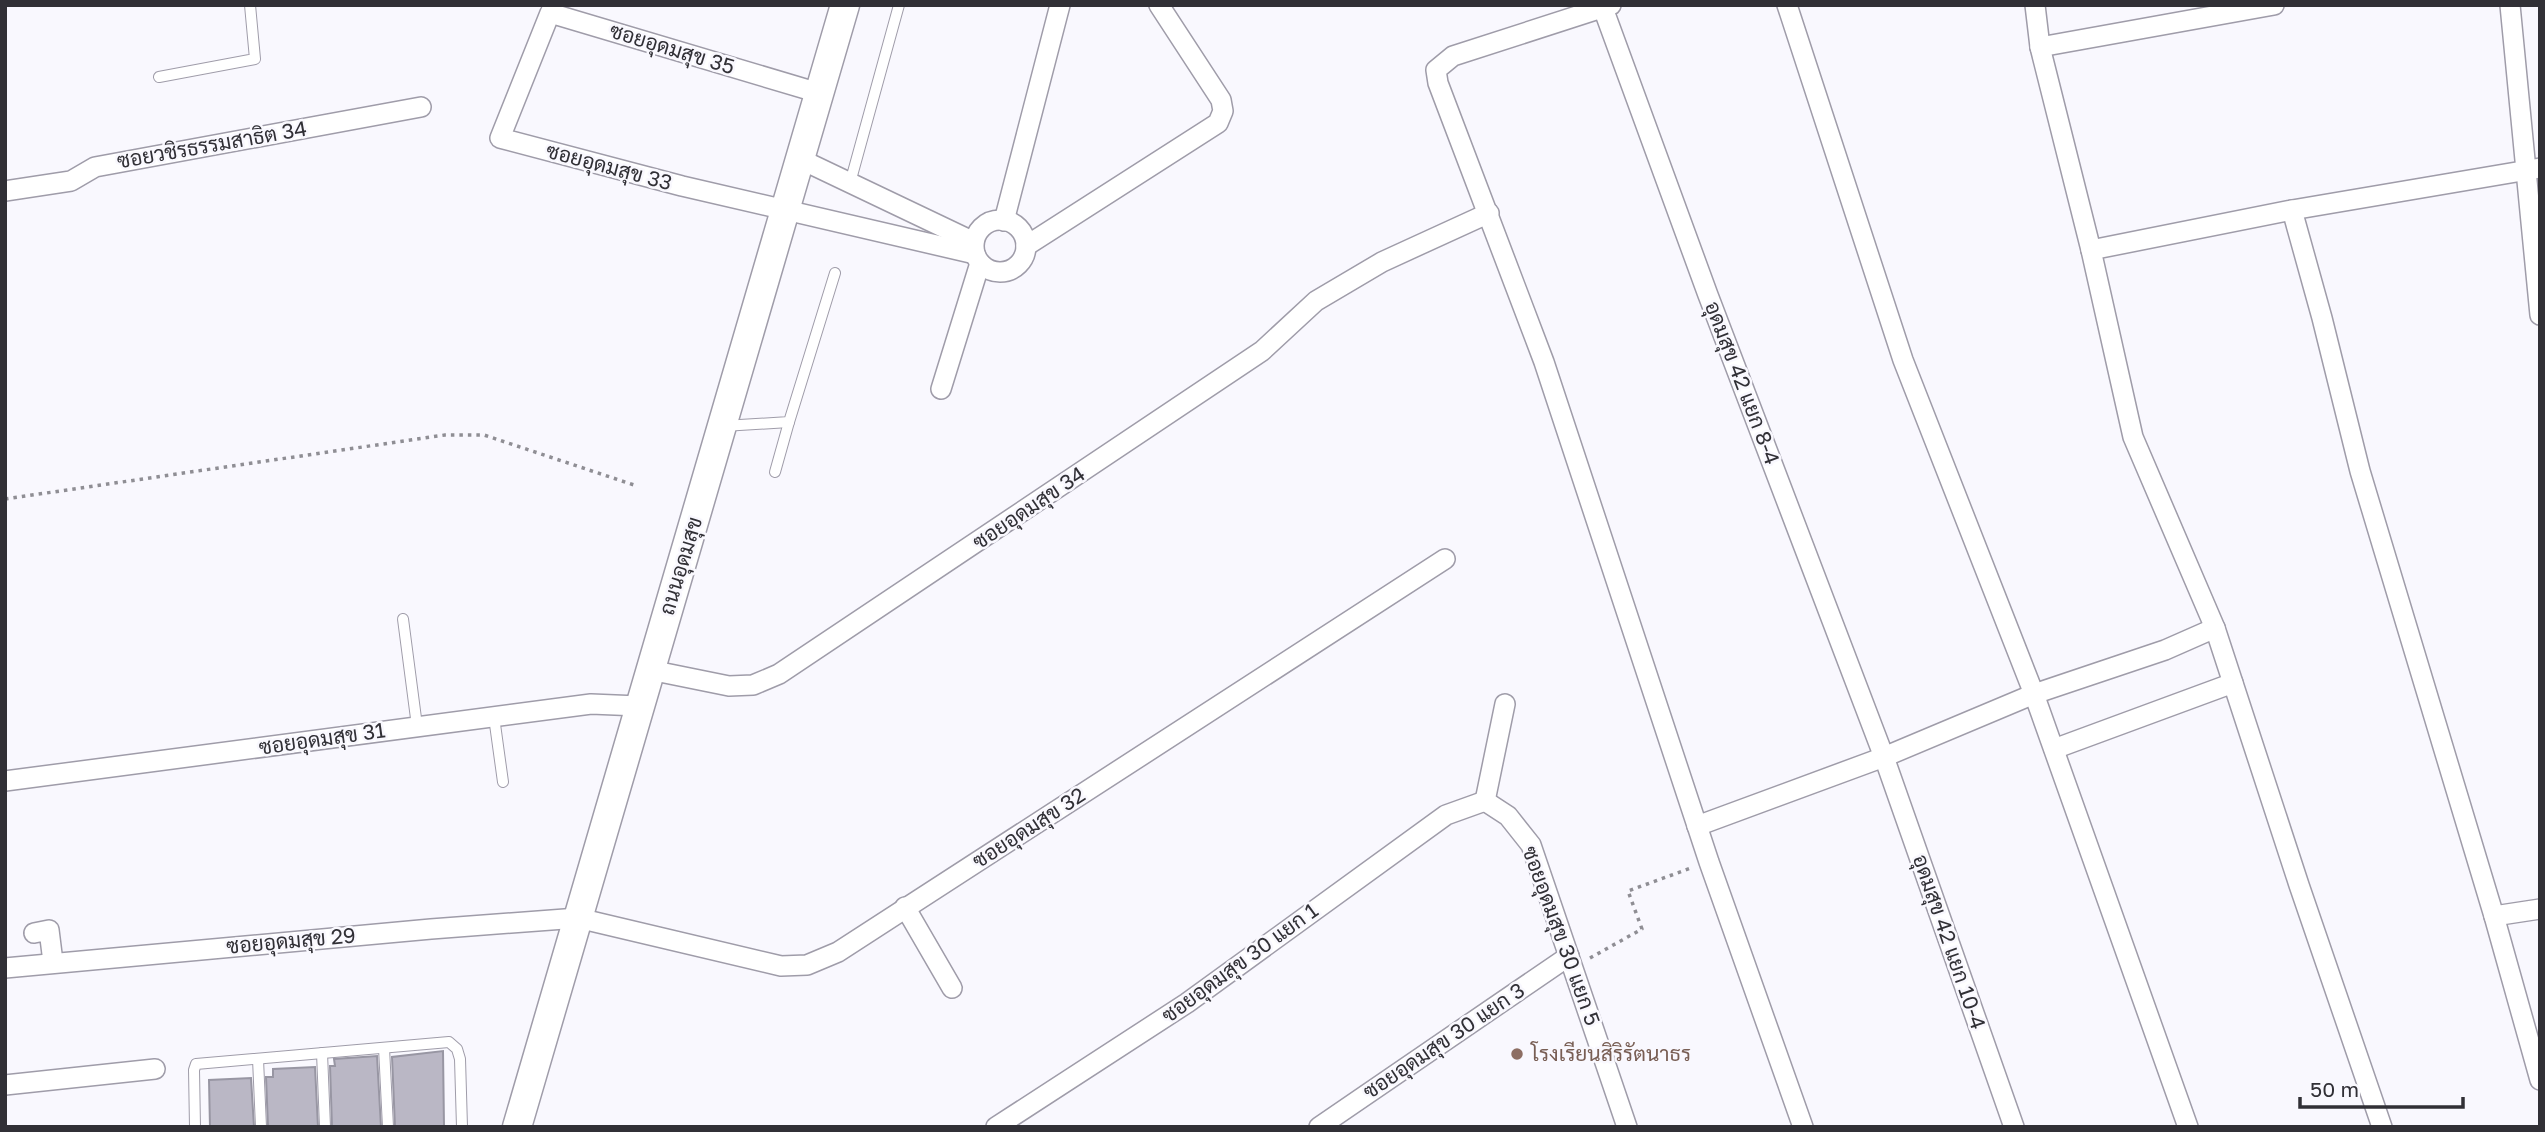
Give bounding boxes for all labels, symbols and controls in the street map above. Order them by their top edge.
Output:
street label: ซอยอุดมสุข 35 [606,17,738,81]
street label: ซอยวชิรธรรมสาธิต 34 [115,115,309,174]
street label: ซอยอุดมสุข 33 [543,137,675,197]
street label: อุดมสุข 42 แยก 8-4 [1698,297,1786,469]
street label: ซอยอุดมสุข 34 [967,460,1091,556]
street label: ถนนอุดมสุข [653,513,709,619]
street label: ซอยอุดมสุข 31 [257,716,387,762]
street label: ซอยอุดมสุข 32 [967,781,1091,875]
street label: ซอยอุดมสุข 30 แยก 5 [1516,842,1606,1030]
street label: อุดมสุข 42 แยก 10-4 [1906,851,1992,1033]
street label: ซอยอุดมสุข 30 แยก 1 [1156,897,1324,1029]
street label: ซอยอุดมสุข 29 [225,921,357,961]
street label: ซอยอุดมสุข 30 แยก 3 [1358,976,1530,1106]
place label: โรงเรียนสิริรัตนาธร [1530,1040,1691,1066]
marker: โรงเรียนสิริรัตนาธร [1509,1046,1525,1062]
scale bar [2300,1066,2463,1110]
text: 50 m [2310,1076,2359,1102]

